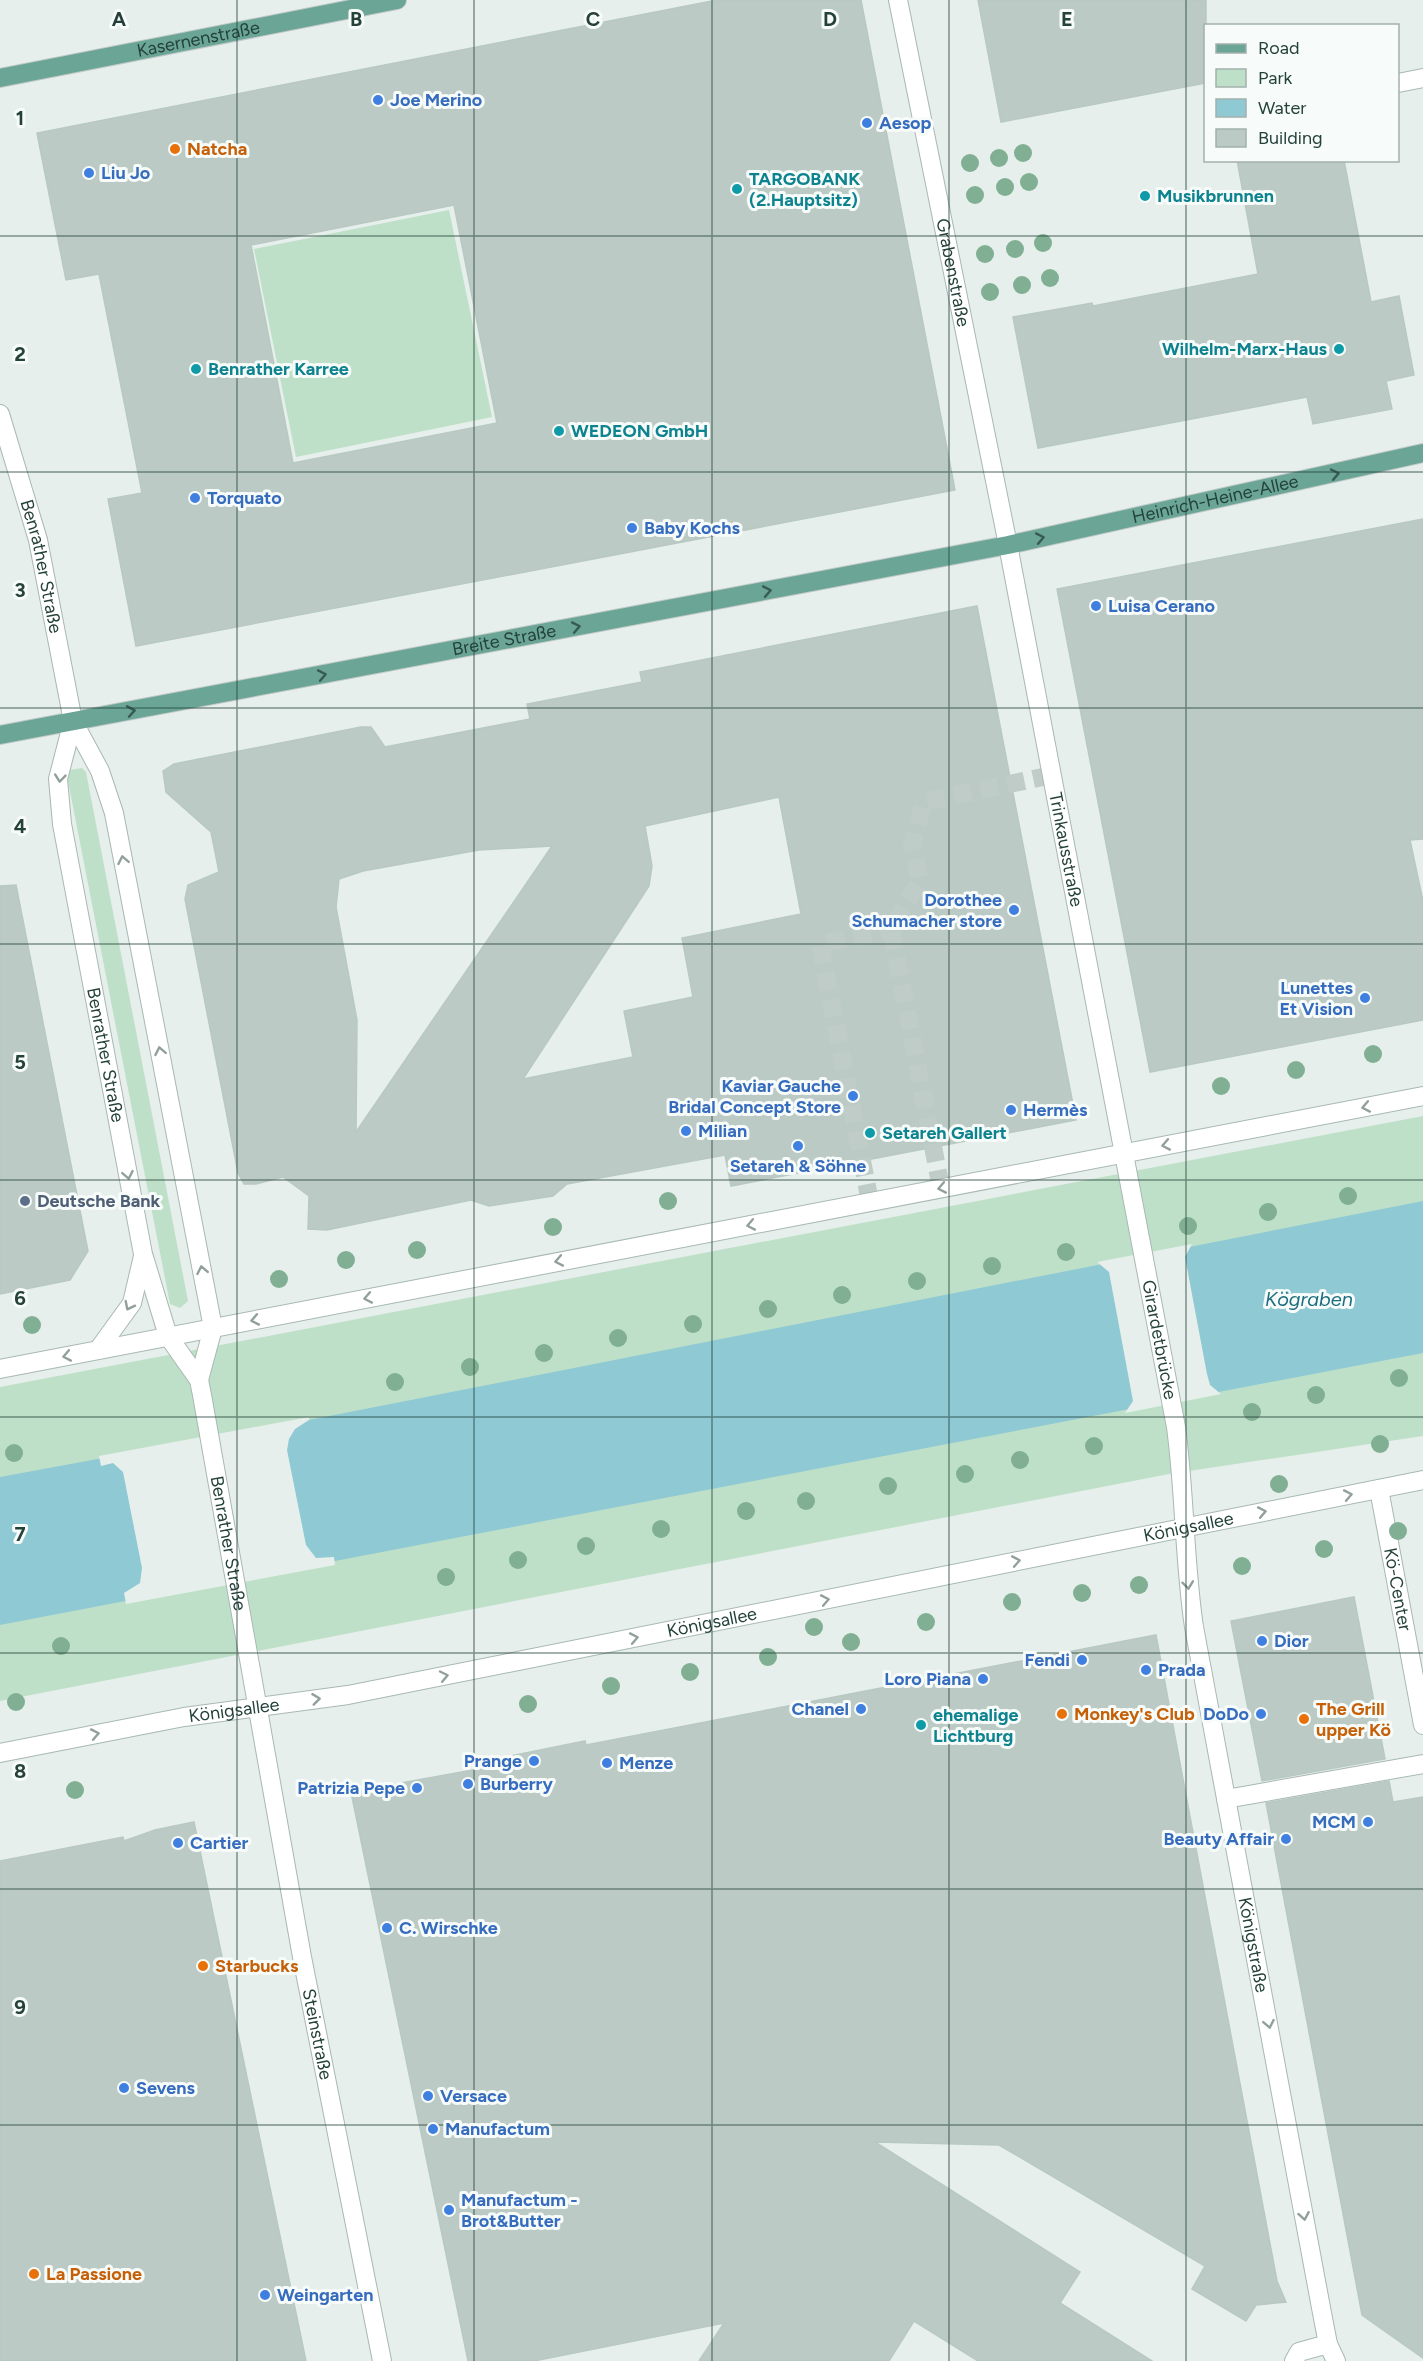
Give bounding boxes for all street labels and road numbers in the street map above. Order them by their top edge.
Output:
street label: Kasernenstraße [135,16,262,62]
street label: Grabenstraße [931,216,975,329]
street label: Heinrich-Heine-Allee [1130,470,1301,528]
street label: Benrather Straße [15,497,67,635]
street label: Breite Straße [450,619,558,661]
street label: Trinkausstraße [1044,790,1088,909]
street label: Benrather Straße [82,986,129,1124]
street label: Girardetbrücke [1137,1278,1182,1402]
street label: Benrather Straße [206,1474,251,1612]
street label: Königsallee [1141,1507,1235,1547]
street label: Kö-Center [1379,1546,1416,1633]
street label: Königsallee [665,1602,759,1642]
street label: Königsallee [187,1693,281,1727]
street label: Königstraße [1234,1895,1273,1994]
street label: Steinstraße [298,1987,337,2082]

